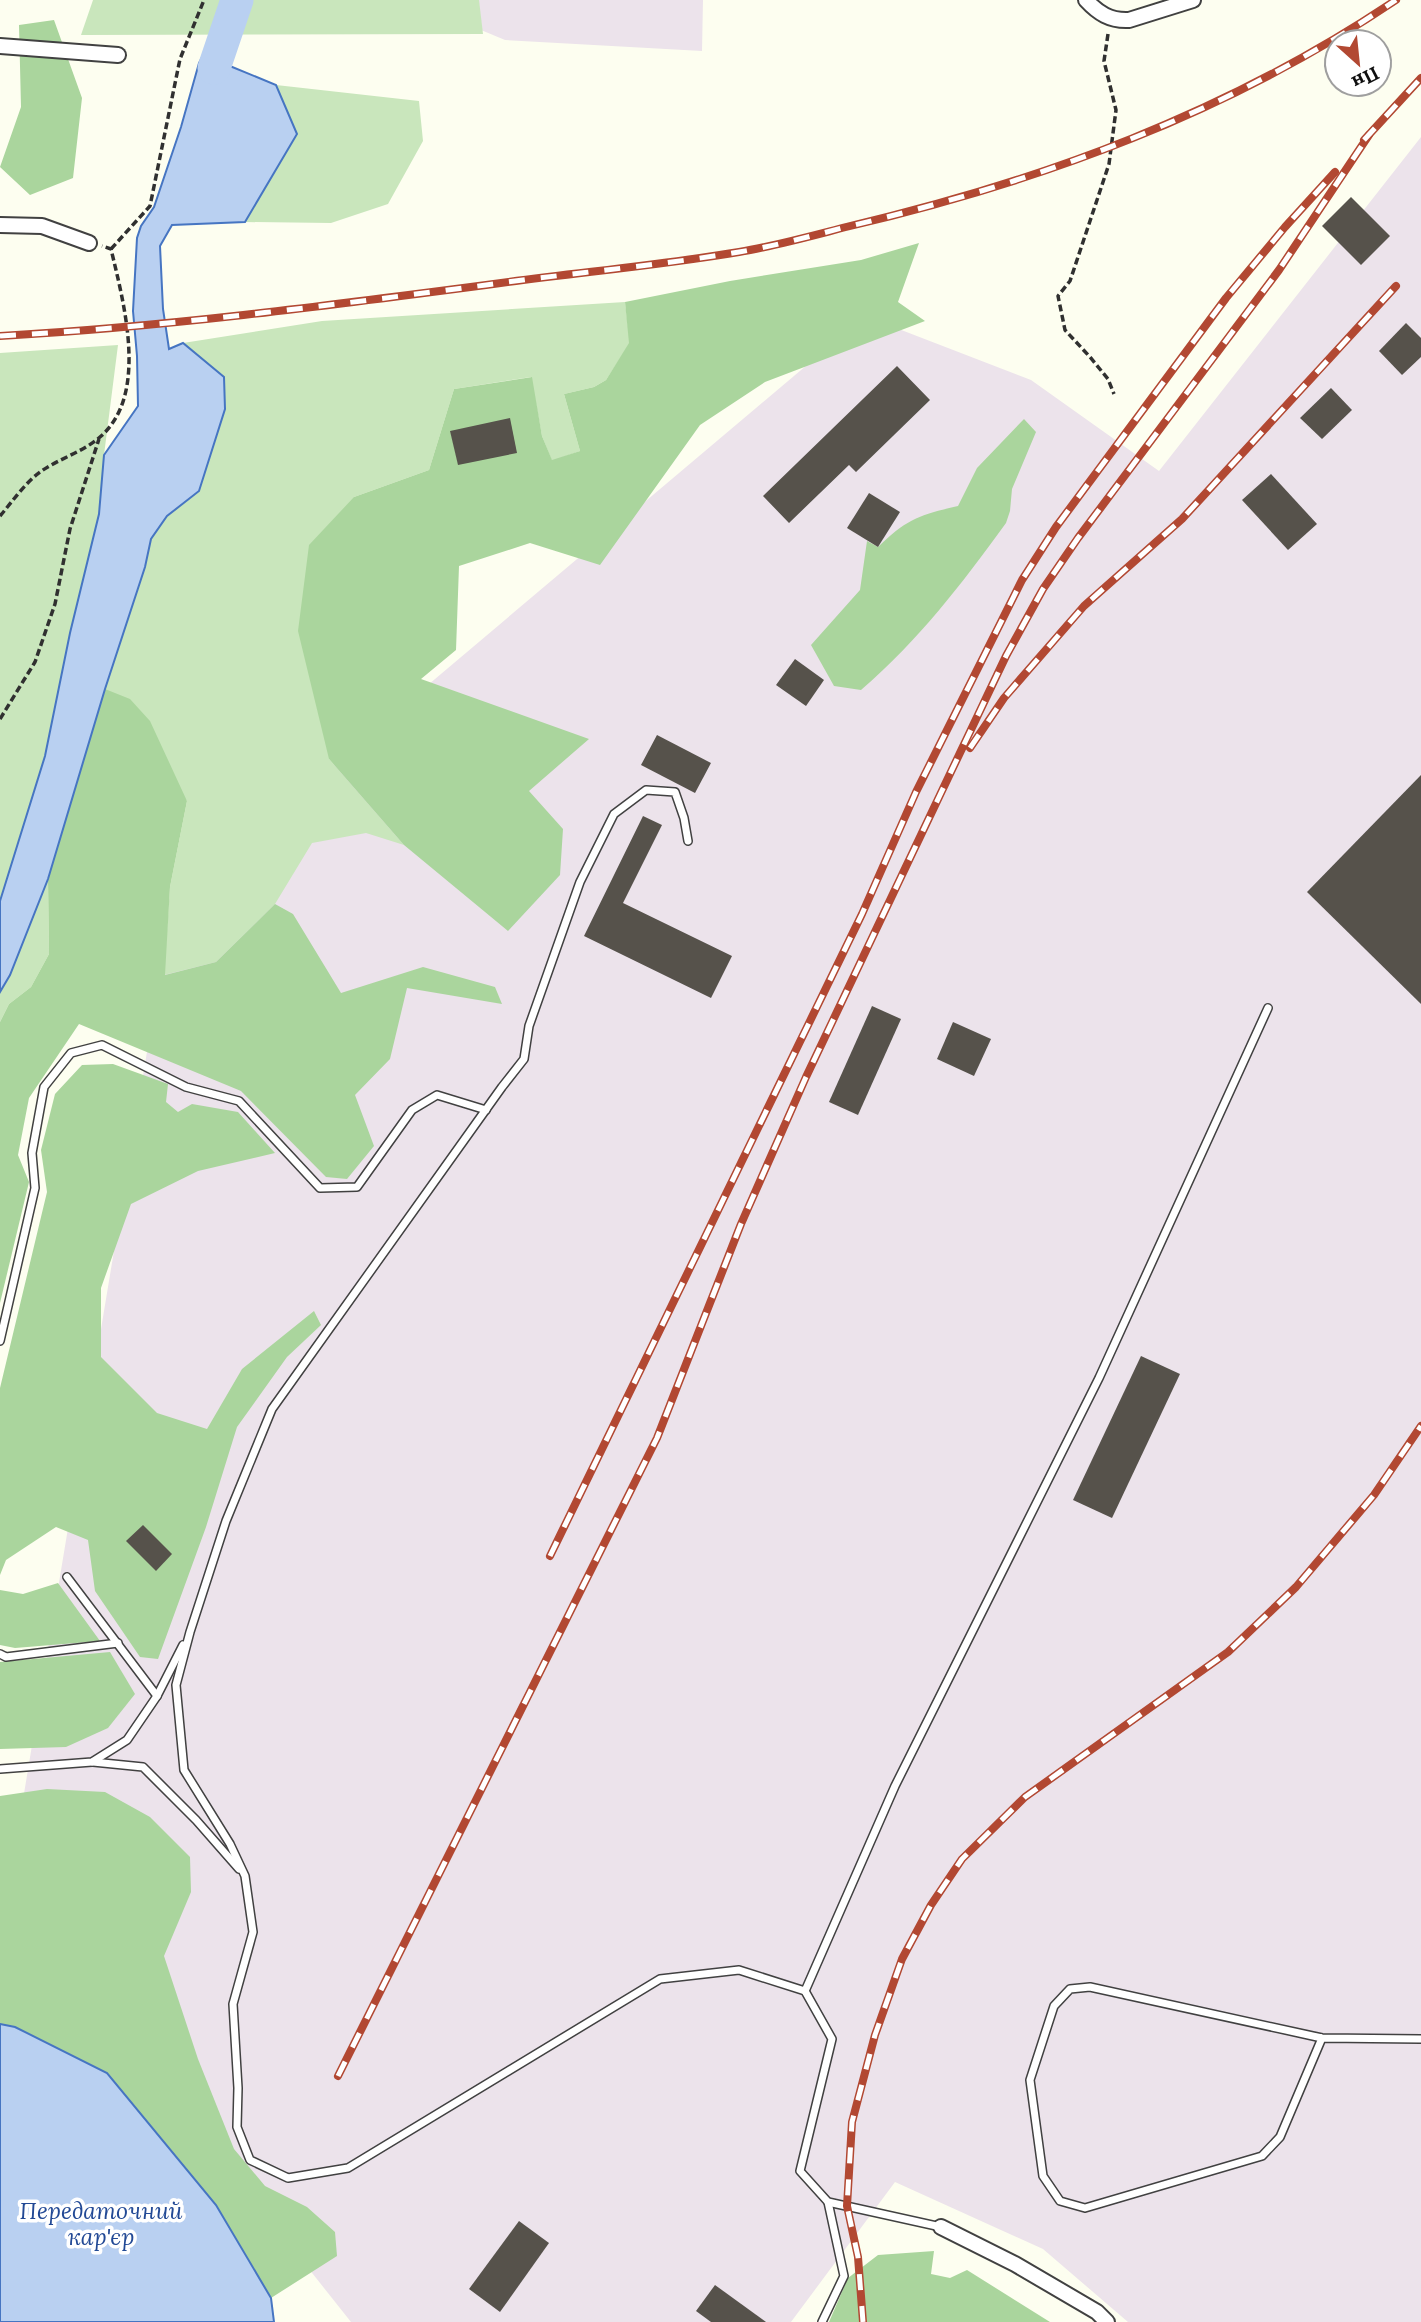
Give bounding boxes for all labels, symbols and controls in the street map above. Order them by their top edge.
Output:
north arrow [1323,28,1393,98]
text: Пн [1348,61,1383,95]
water label: Передаточний кар'єр [20,2196,183,2251]

